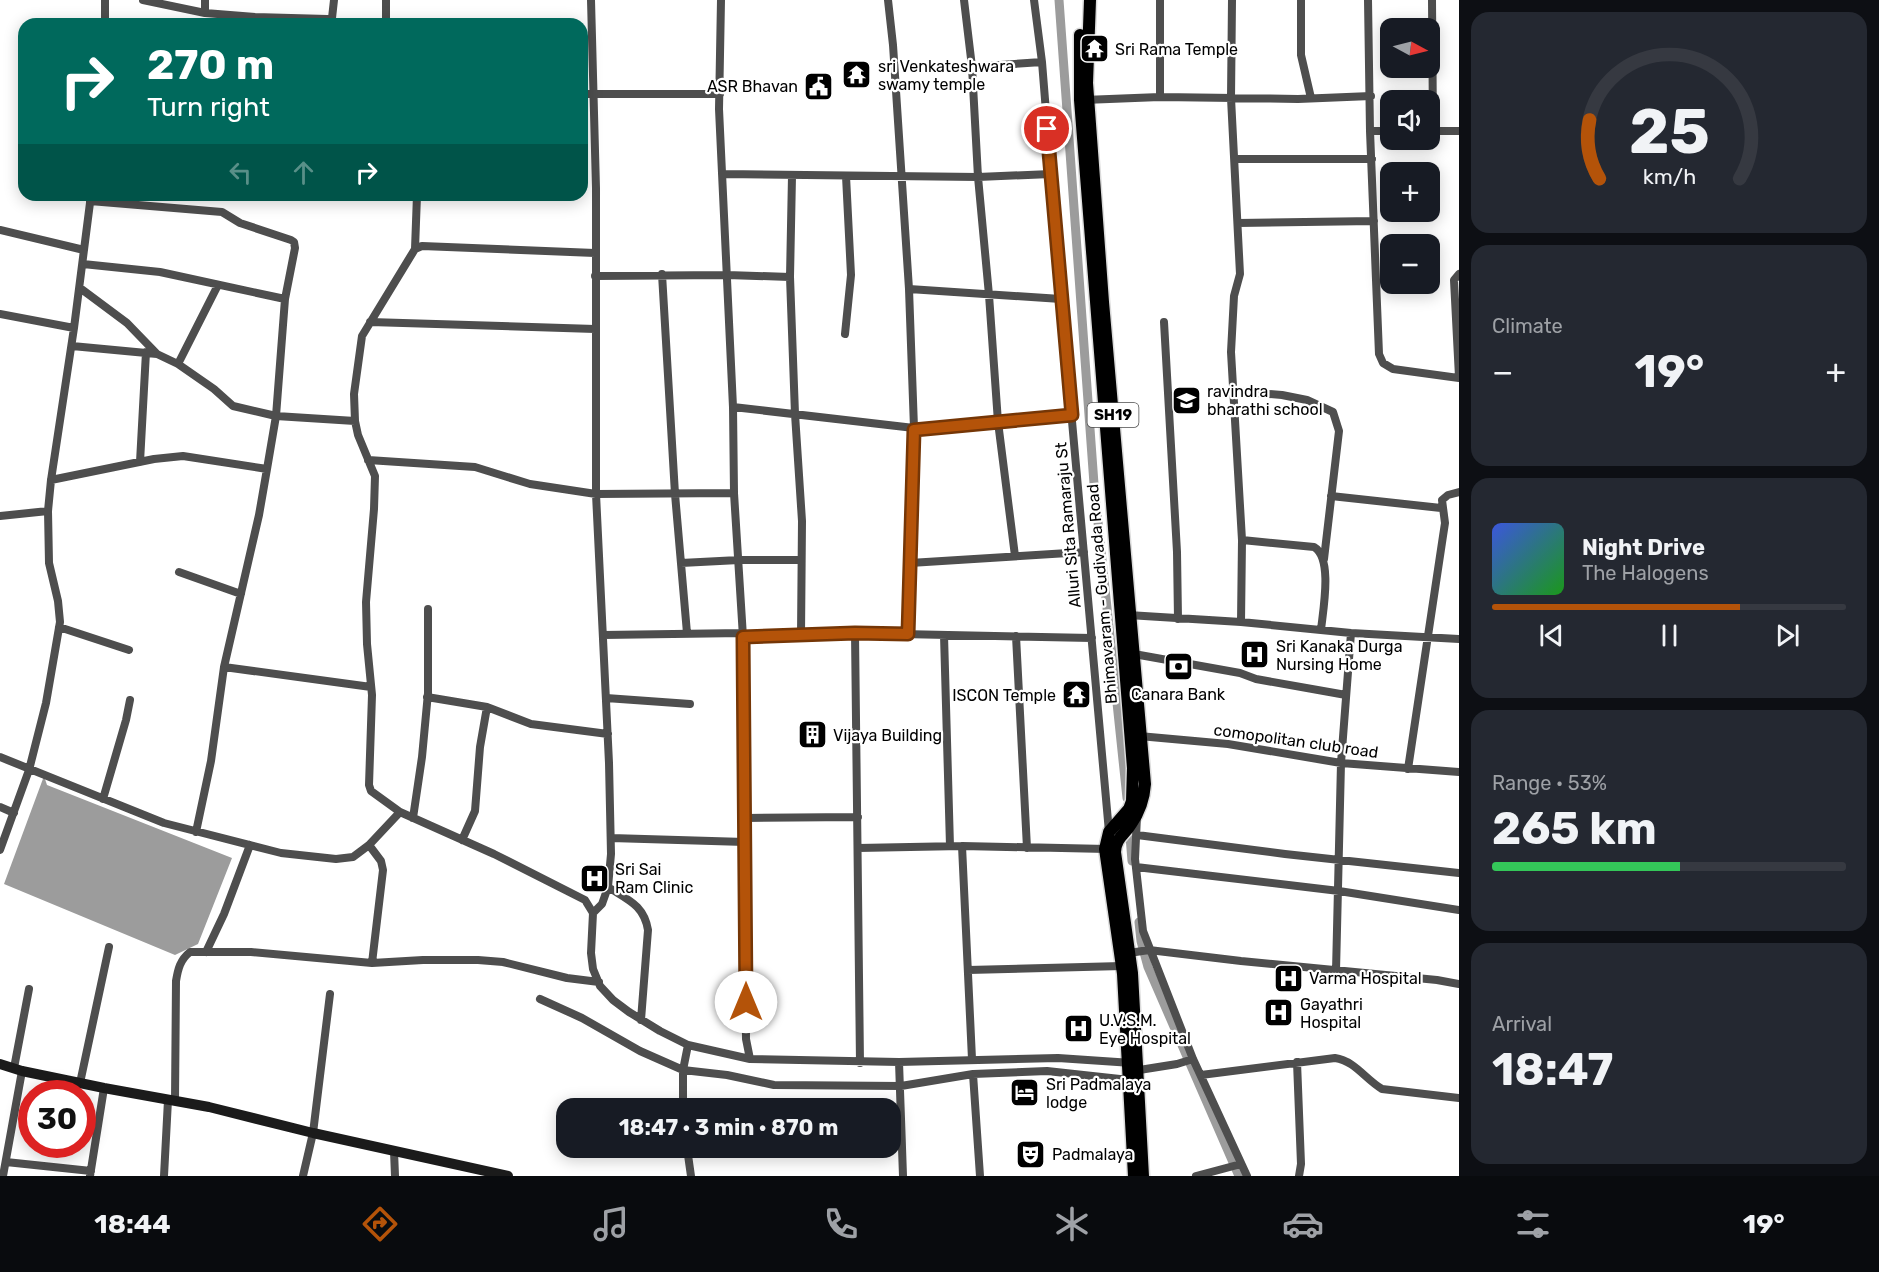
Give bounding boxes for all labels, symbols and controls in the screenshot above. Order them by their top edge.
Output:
north arrow [1380,18,1440,78]
map controls [1380,18,1440,294]
temple icon: Sri Rama Temple [1078,33,1110,65]
text: 270 m [147,40,274,90]
place label: Sri Rama Temple [1115,40,1238,59]
icon: right [48,42,126,120]
place label: sri Venkateshwara swamy temple [878,57,1014,94]
temple icon: sri Venkateshwara swamy temple [841,59,873,91]
public building icon: ASR Bhavan [803,70,835,102]
place label: ASR Bhavan [707,77,798,96]
button: sound [1380,90,1440,150]
text: Turn right [147,91,270,123]
text: 25 [1629,96,1709,170]
pin [1021,103,1072,154]
icon: arrive [1030,112,1063,145]
icon: left [224,156,257,189]
icon: ahead [287,156,320,189]
icon: right [350,156,383,189]
button: + [1380,162,1440,222]
text: km/h [1642,165,1696,190]
button: − [1380,234,1440,294]
text: Climate [1492,314,1563,338]
text: 19° [1635,345,1704,398]
text: − [1492,352,1513,391]
text: + [1825,352,1846,391]
place label: ravindra bharathi school [1207,382,1323,419]
school or university icon: ravindra bharathi school [1170,384,1202,416]
road number: SH19 [1088,403,1138,427]
street label: Alluri Sita Ramaraju St [1051,442,1085,608]
street label: Bhimavaram - Gudivada Road [1083,483,1121,705]
text: Night Drive [1582,534,1705,561]
text: The Halogens [1582,561,1709,585]
icon: previous [1535,619,1568,652]
icon: pause [1653,619,1686,652]
icon: next [1771,619,1804,652]
place label: Sri Kanaka Durga Nursing Home [1276,637,1402,674]
hospital icon: Sri Kanaka Durga Nursing Home [1239,639,1271,671]
bank icon: Canara Bank [1162,650,1194,682]
temple icon: ISCON Temple [1061,679,1093,711]
place label: Canara Bank [1131,685,1226,704]
place label: ISCON Temple [952,686,1056,705]
building icon: Vijaya Building [796,719,828,751]
street label: comopolitan club road [1213,720,1379,762]
place label: Vijaya Building [833,726,942,745]
text: Range · 53% [1492,771,1607,795]
text: 265 km [1492,802,1657,855]
place label: Sri Sai Ram Clinic [615,860,693,897]
hospital icon: Sri Sai Ram Clinic [578,862,610,894]
hospital icon: Varma Hospital [1272,962,1304,994]
place label: Varma Hospital [1309,969,1422,988]
position arrow [714,970,778,1034]
place label: Gayathri Hospital [1300,995,1363,1032]
hospital icon: Gayathri Hospital [1263,997,1295,1029]
place label: U.V.S.M. Eye Hospital [1099,1011,1191,1048]
text: Arrival [1492,1012,1552,1036]
hospital icon: U.V.S.M. Eye Hospital [1062,1013,1094,1045]
text: 18:47 [1492,1043,1613,1096]
place label: Sri Padmalaya lodge [1046,1075,1151,1112]
hotel icon: Sri Padmalaya lodge [1009,1077,1041,1109]
speed limit sign: 30 [18,1080,96,1158]
text: 18:47 · 3 min · 870 m [619,1114,838,1141]
theatre icon: Padmalaya [1015,1138,1047,1170]
place label: Padmalaya [1052,1145,1133,1164]
icon: directions [359,1203,401,1245]
icon: music [590,1203,632,1245]
icon: phone [820,1203,862,1245]
icon: climate [1051,1203,1093,1245]
icon: car [1282,1203,1324,1245]
icon: filters [1512,1203,1554,1245]
text: 18:44 [94,1208,171,1240]
text: 19° [1743,1208,1785,1240]

